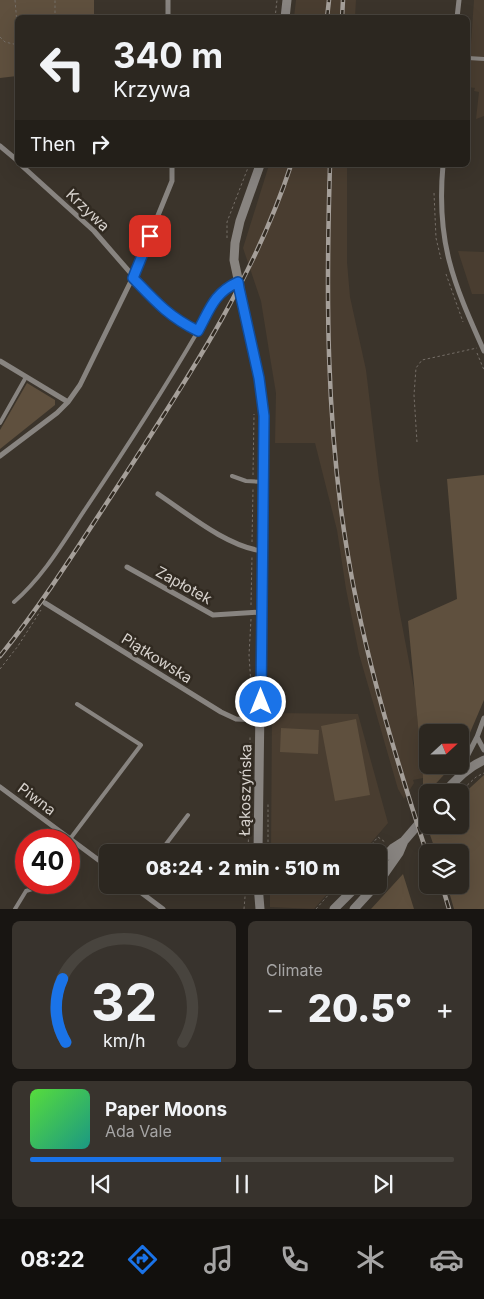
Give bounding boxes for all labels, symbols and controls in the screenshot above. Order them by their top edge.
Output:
text: 340 m [113,34,223,76]
icon: left [30,35,95,100]
text: Krzywa [113,76,191,102]
icon: right [86,130,114,158]
text: Then [30,133,76,156]
street label: Krzywa [62,185,114,235]
pin [129,215,171,257]
icon: arrive [136,222,164,250]
street label: Zapłotek [153,562,216,609]
street label: Piątkowska [118,629,196,687]
position arrow [234,675,286,727]
north arrow [419,724,469,774]
map controls [419,724,469,894]
street label: Łąkoszyńska [235,744,255,836]
street label: Piwna [14,779,60,819]
button: search [419,784,469,834]
speed limit sign: 40 [15,829,80,894]
button: layers [419,844,469,894]
text: 08:24 · 2 min · 510 m [146,857,340,880]
text: Climate [266,960,323,980]
text: 32 [91,971,157,1034]
text: 20.5° [308,985,412,1031]
text: − [266,992,285,1026]
text: + [435,992,454,1026]
text: km/h [103,1030,145,1051]
text: Paper Moons [105,1098,227,1121]
text: Ada Vale [105,1121,172,1141]
icon: previous [87,1170,115,1198]
icon: pause [228,1170,256,1198]
icon: next [369,1170,397,1198]
icon: directions [125,1242,160,1277]
icon: music [201,1242,236,1277]
icon: phone [277,1242,312,1277]
icon: climate [353,1242,388,1277]
icon: car [429,1242,464,1277]
text: 08:22 [20,1246,85,1272]

